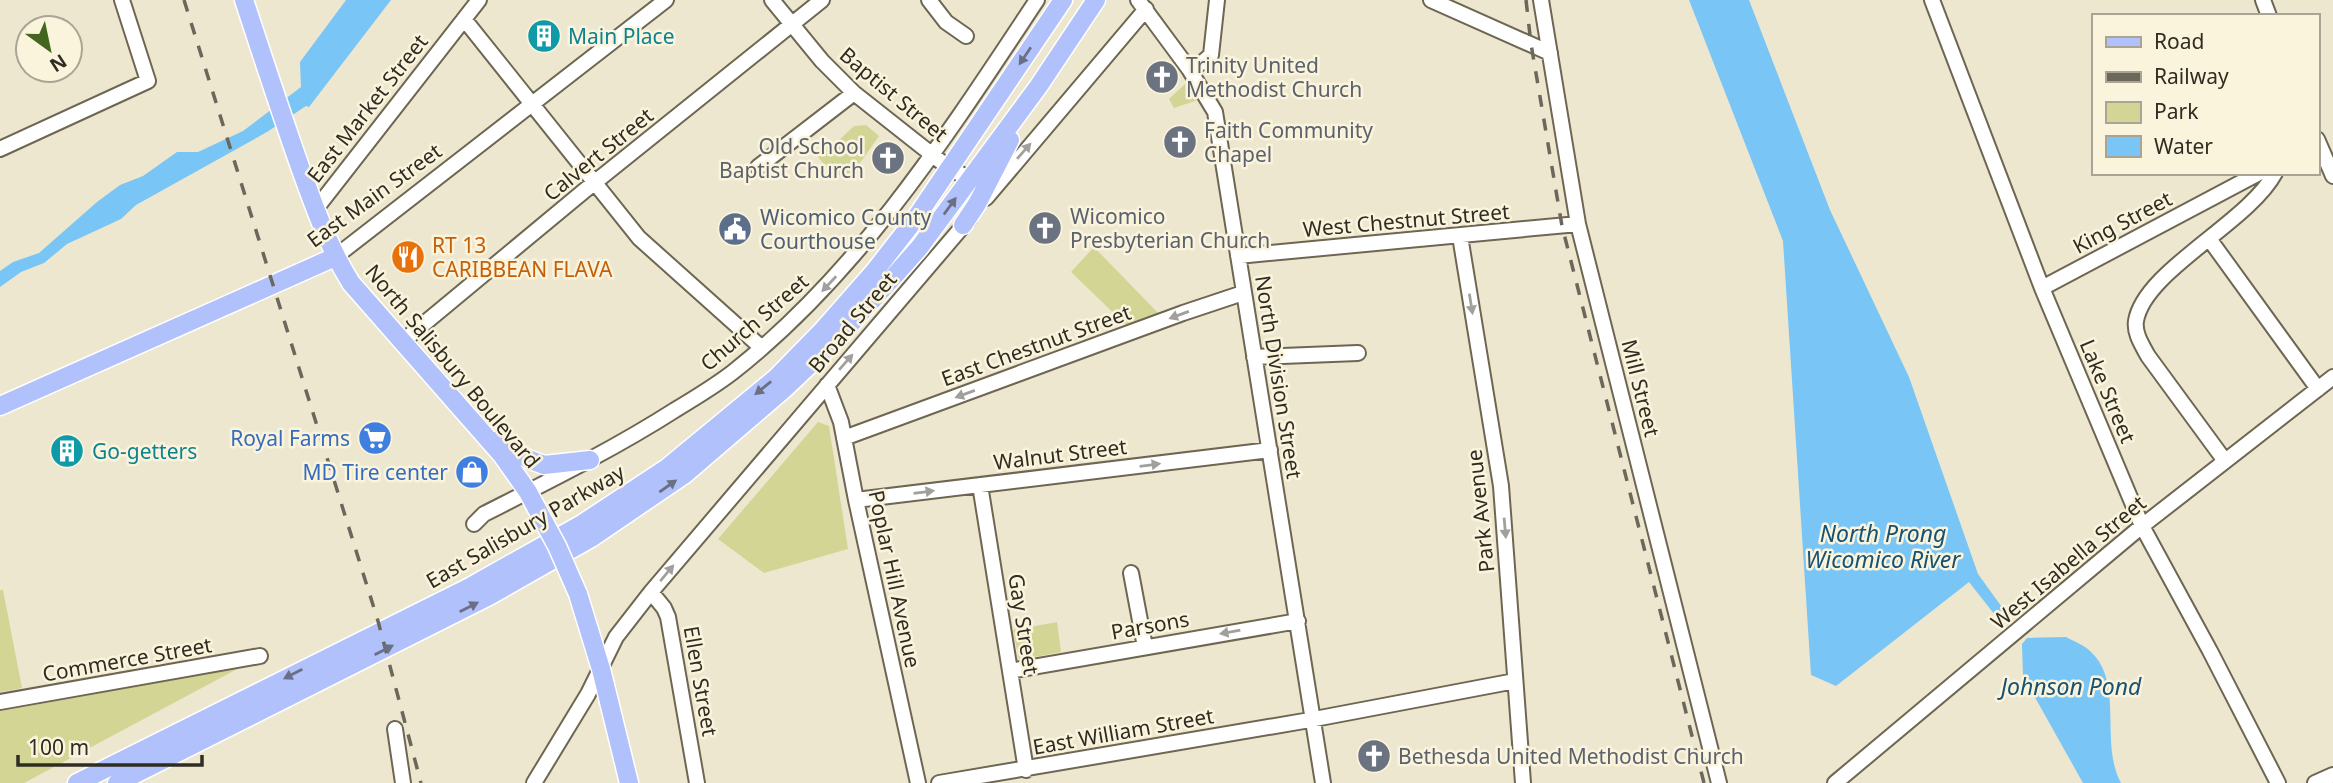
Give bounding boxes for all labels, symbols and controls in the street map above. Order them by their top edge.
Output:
north arrow [14,14,84,84]
legend [2092,14,2319,175]
building icon: Main Place [525,17,563,55]
place label: Main Place [568,22,675,50]
text: Road [2154,27,2204,55]
street label: East Market Street [300,28,434,188]
street label: Baptist Street [834,41,954,148]
one-way arrow [1018,47,1032,65]
text: N [45,48,72,78]
place label: Trinity United Methodist Church [1186,51,1362,103]
church icon: Trinity United Methodist Church [1143,58,1181,96]
text: Railway [2154,62,2229,90]
text: Park [2154,97,2199,125]
street label: Calvert Street [537,101,659,207]
place label: Faith Community Chapel [1204,116,1373,168]
church icon: Faith Community Chapel [1161,123,1199,161]
place label: Old School Baptist Church [719,132,864,184]
text: Water [2154,132,2213,160]
street label: East Main Street [301,136,447,253]
church icon: Old School Baptist Church [869,139,907,177]
one-way arrow [1016,142,1032,160]
street label: King Street [2068,184,2177,260]
one-way arrow [942,197,956,215]
street label: West Chestnut Street [1301,197,1511,243]
place label: Wicomico Presbyterian Church [1070,202,1270,254]
place label: Wicomico County Courthouse [760,203,932,255]
church icon: Wicomico Presbyterian Church [1026,209,1064,247]
public building icon: Wicomico County Courthouse [716,210,754,248]
place label: RT 13 CARIBBEAN FLAVA [432,231,613,283]
restaurant icon: RT 13 CARIBBEAN FLAVA [389,238,427,276]
street label: North Salisbury Boulevard [359,258,547,474]
street label: Broad Street [802,265,903,378]
street label: Church Street [694,267,814,377]
street label: North Division Street [1249,273,1309,481]
one-way arrow [822,275,838,292]
one-way arrow [1466,293,1477,315]
street label: East Chestnut Street [937,298,1135,392]
one-way arrow [1168,310,1189,321]
street label: Lake Street [2074,335,2143,447]
street label: Mill Street [1615,336,1667,440]
one-way arrow [838,354,853,371]
one-way arrow [755,380,772,395]
one-way arrow [955,388,976,399]
supermarket icon: Royal Farms [356,419,394,457]
place label: Royal Farms [230,424,350,452]
building icon: Go-getters [48,432,86,470]
street label: Walnut Street [992,432,1129,476]
place label: Go-getters [92,437,197,465]
street label: Park Avenue [1460,448,1500,574]
shop icon: MD Tire center [453,453,491,491]
place label: MD Tire center [303,458,448,486]
street label: East Salisbury Parkway [421,458,630,594]
one-way arrow [1139,459,1161,470]
one-way arrow [659,479,677,493]
one-way arrow [913,486,935,497]
street label: Poplar Hill Avenue [863,488,927,670]
street label: West Isabella Street [1985,489,2152,635]
water label: North Prong Wicomico River [1806,517,1961,575]
one-way arrow [1500,518,1511,540]
one-way arrow [659,564,675,582]
street label: Gay Street [1002,571,1046,677]
one-way arrow [459,601,479,612]
street label: Parsons [1109,604,1191,646]
street label: Ellen Street [678,624,725,739]
one-way arrow [1219,627,1241,638]
street label: Commerce Street [40,630,214,688]
one-way arrow [374,644,394,655]
one-way arrow [283,669,303,680]
water label: Johnson Pond [1997,670,2142,702]
street label: East William Street [1030,701,1216,761]
scale bar [18,724,201,768]
text: 100 m [28,733,89,761]
church icon: Bethesda United Methodist Church [1355,737,1393,775]
place label: Bethesda United Methodist Church [1398,742,1744,770]

